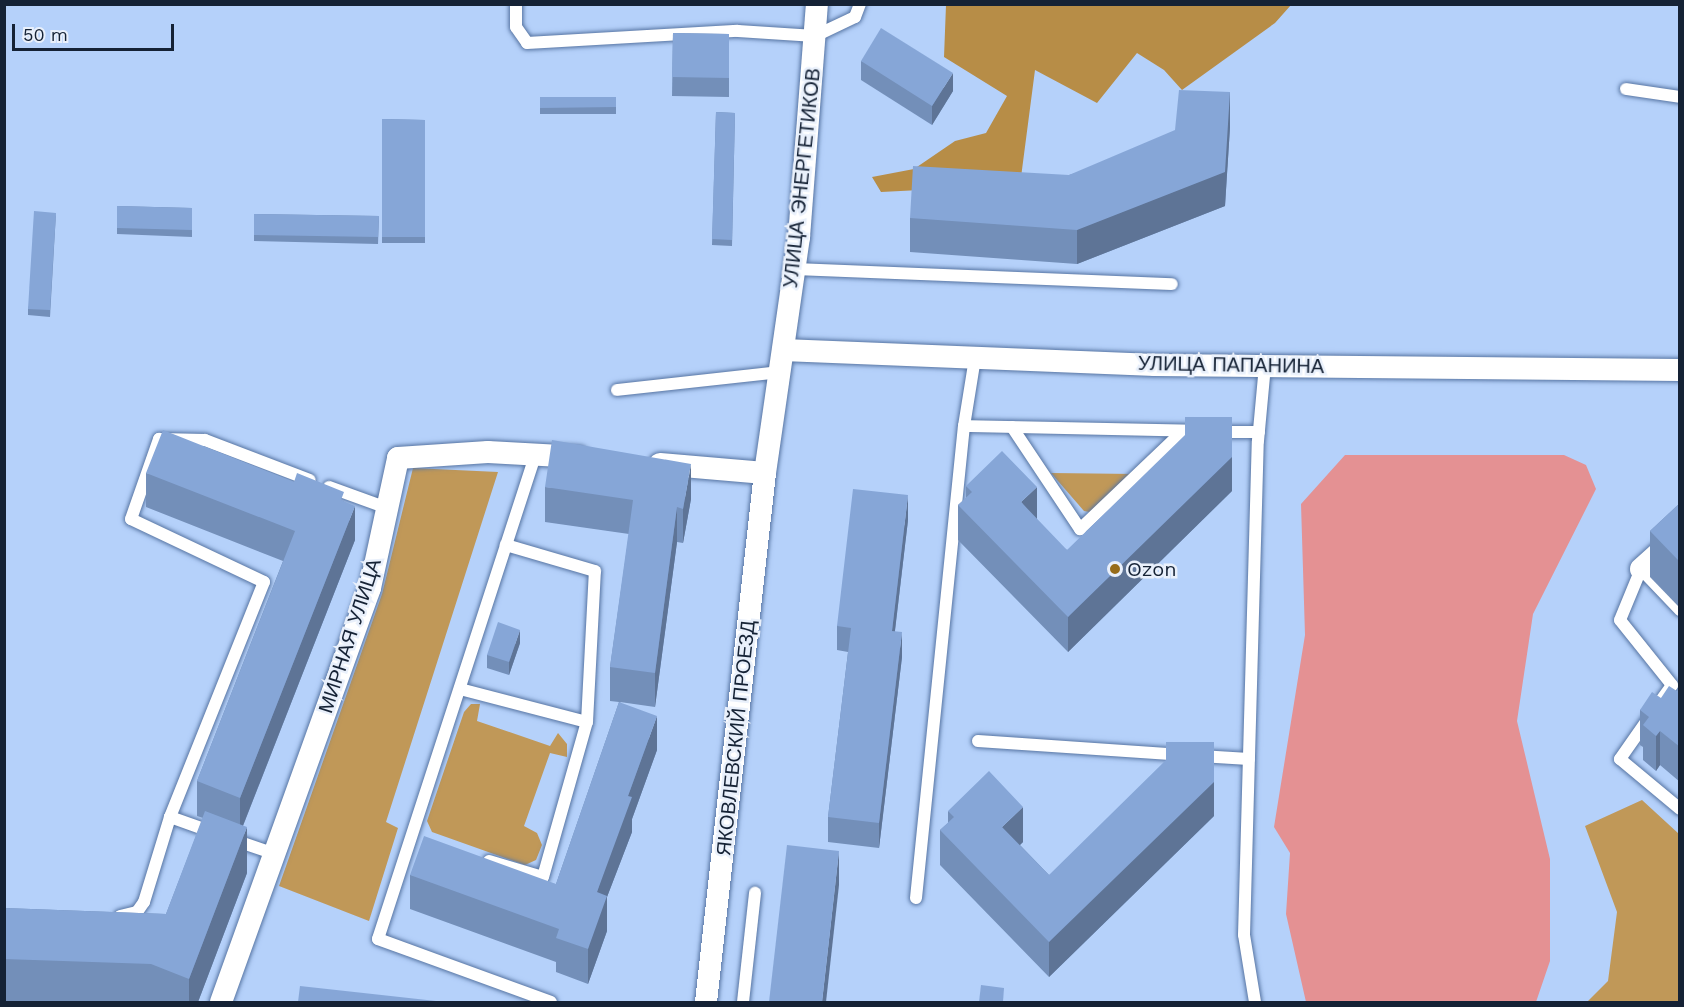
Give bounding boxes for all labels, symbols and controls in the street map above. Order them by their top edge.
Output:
scale bar [15,12,177,50]
text: 50 m [23,24,68,45]
street label: УЛИЦА ЭНЕРГЕТИКОВ [779,67,825,289]
street label: УЛИЦА ПАПАНИНА [1138,351,1324,379]
street label: МИРНАЯ УЛИЦА [314,556,386,716]
place label: Ozon [1127,557,1177,581]
marker: Ozon [1108,562,1122,576]
street label: ЯКОВЛЕВСКИЙ ПРОЕЗД [712,619,760,857]

